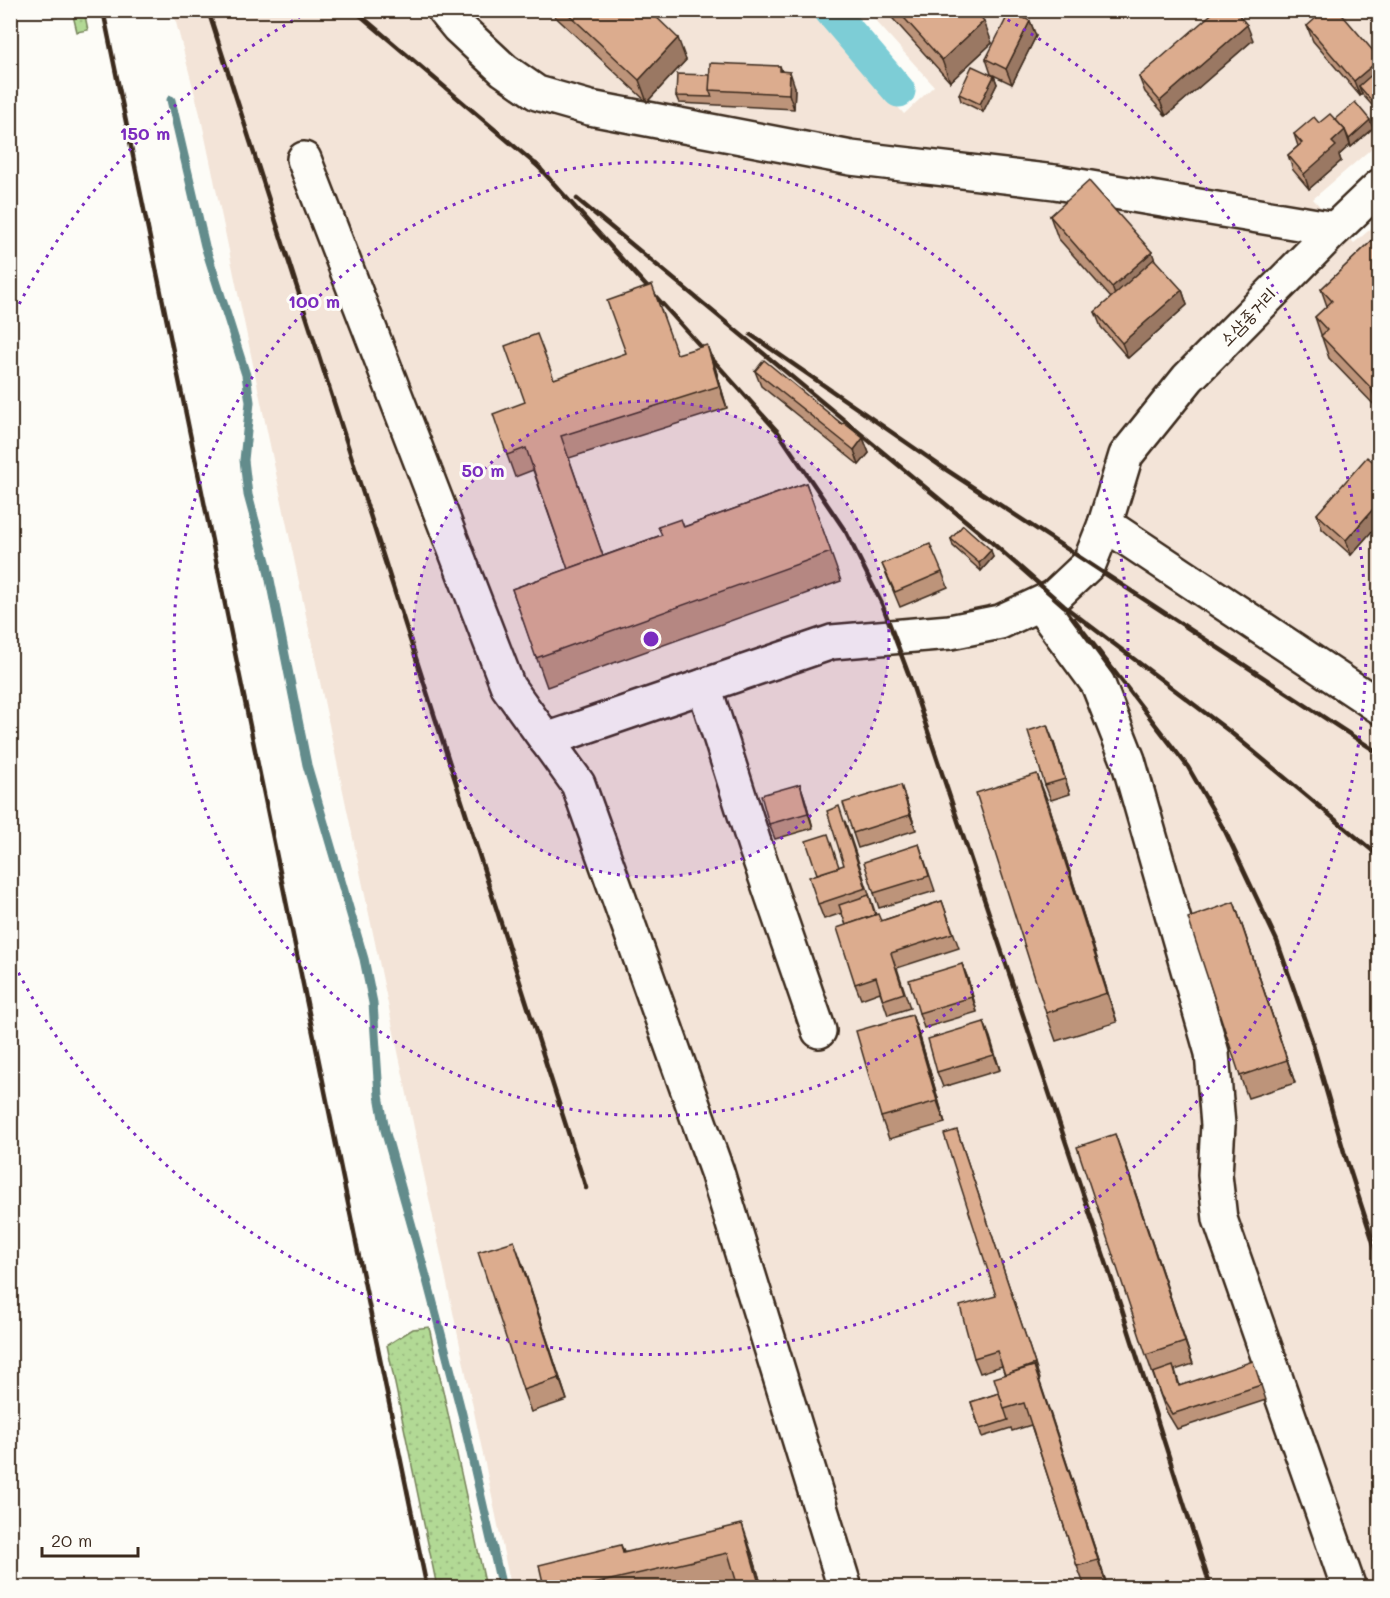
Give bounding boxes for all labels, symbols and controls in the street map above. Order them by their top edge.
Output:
text: 150 m [120,121,170,145]
street label: 소삼종거리 [1213,282,1281,351]
text: 100 m [288,289,340,313]
text: 50 m [462,458,504,482]
centre of rings [641,629,661,649]
scale bar [42,1520,138,1558]
text: 20 m [51,1528,92,1552]

